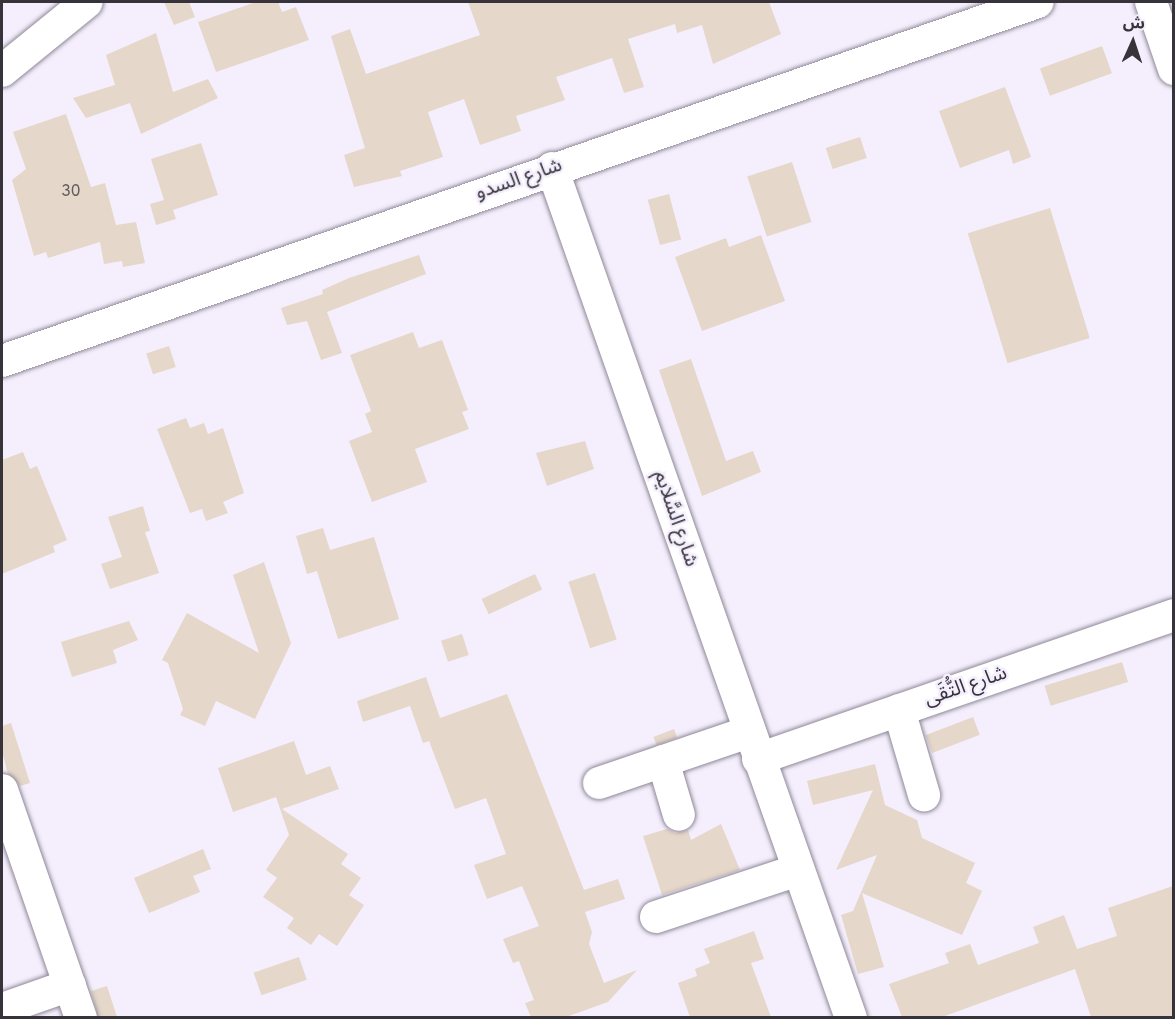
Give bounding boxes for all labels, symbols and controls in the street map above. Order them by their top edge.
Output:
north arrow [1103,12,1163,72]
text: ش [1122,13,1145,35]
street label: شارع السدو [472,154,566,206]
house number: 30 [61,182,81,202]
street label: شارع السَّلايم [647,468,703,570]
street label: شارع التُّقَى [922,662,1010,712]

